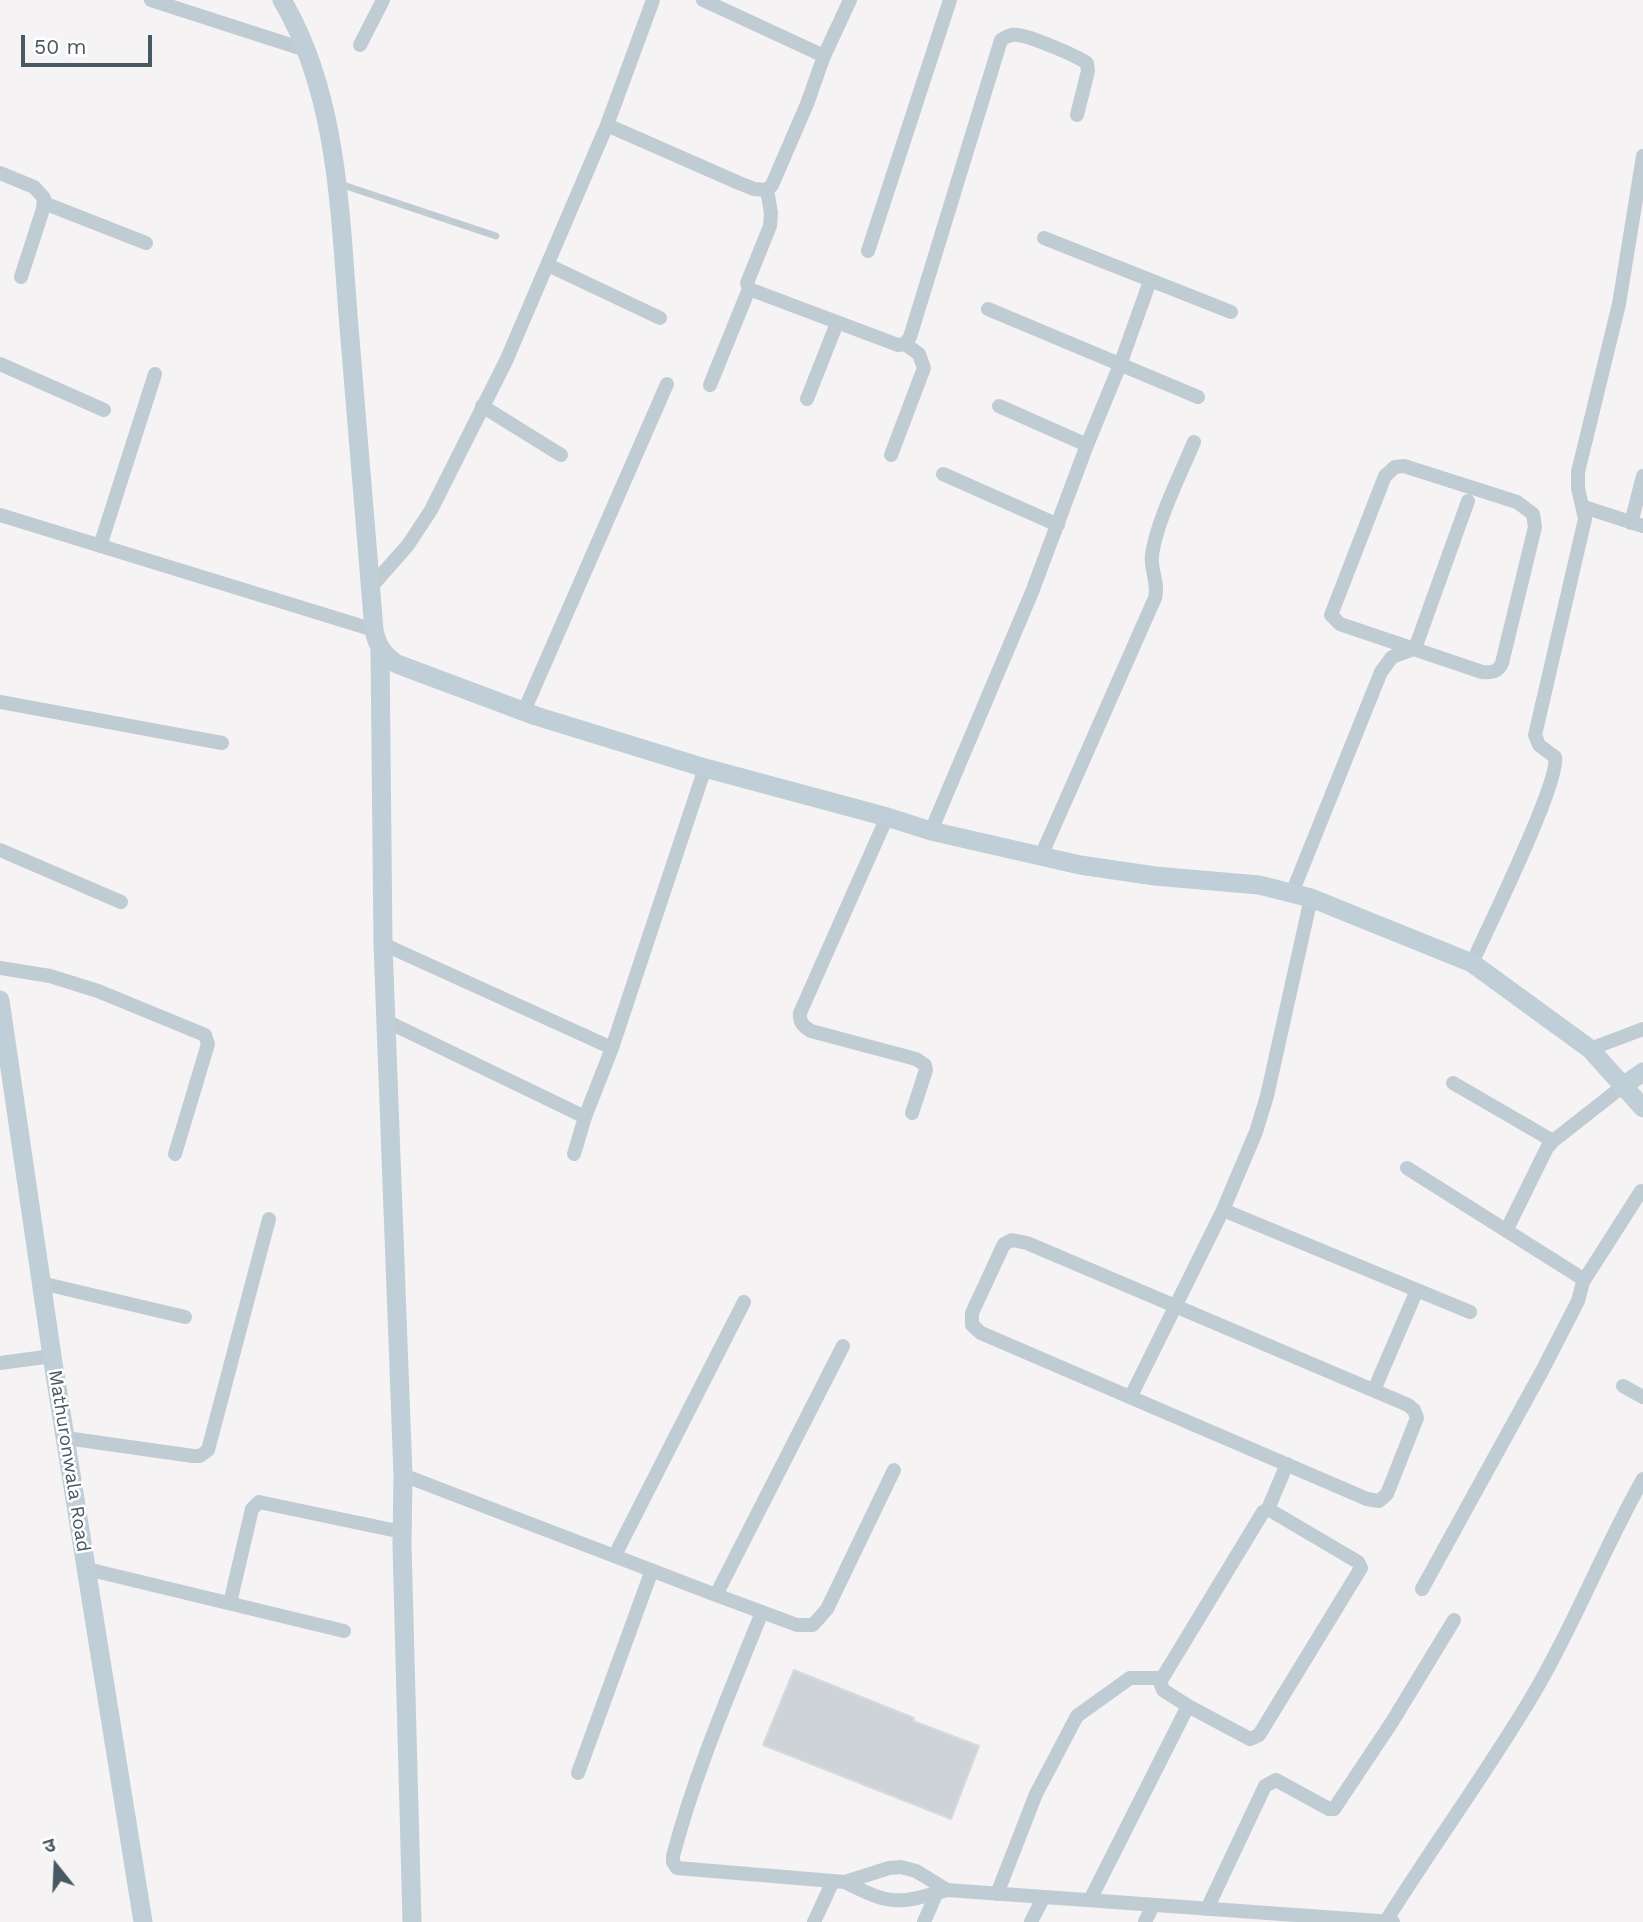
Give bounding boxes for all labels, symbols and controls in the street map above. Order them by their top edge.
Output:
scale bar [24,21,156,65]
text: 50 m [34,34,86,59]
street label: Mathuronwala Road [43,1368,95,1554]
north arrow [21,1831,91,1901]
text: उ [41,1833,58,1858]

